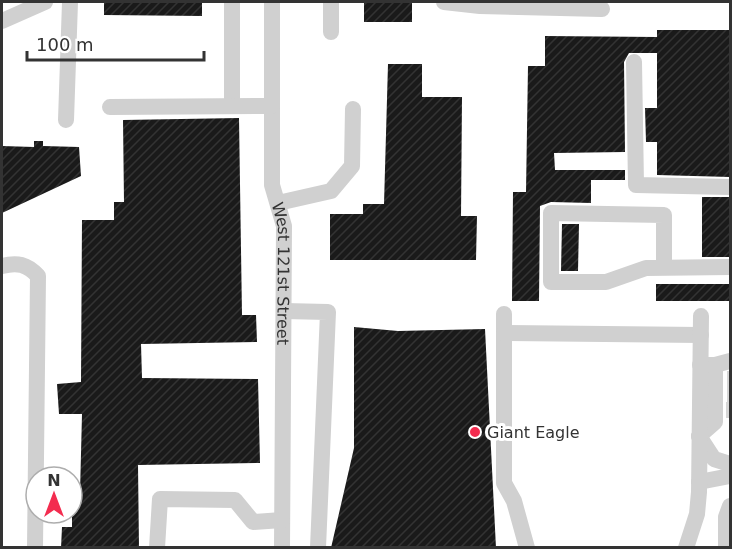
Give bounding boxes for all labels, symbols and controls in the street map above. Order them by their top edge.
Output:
scale bar [27,24,204,62]
text: 100 m [36,34,94,55]
street label: West 121st Street [268,200,293,345]
place label: Giant Eagle [487,423,580,442]
marker: Giant Eagle [468,425,482,439]
north arrow [24,465,84,525]
text: N [47,471,61,490]

